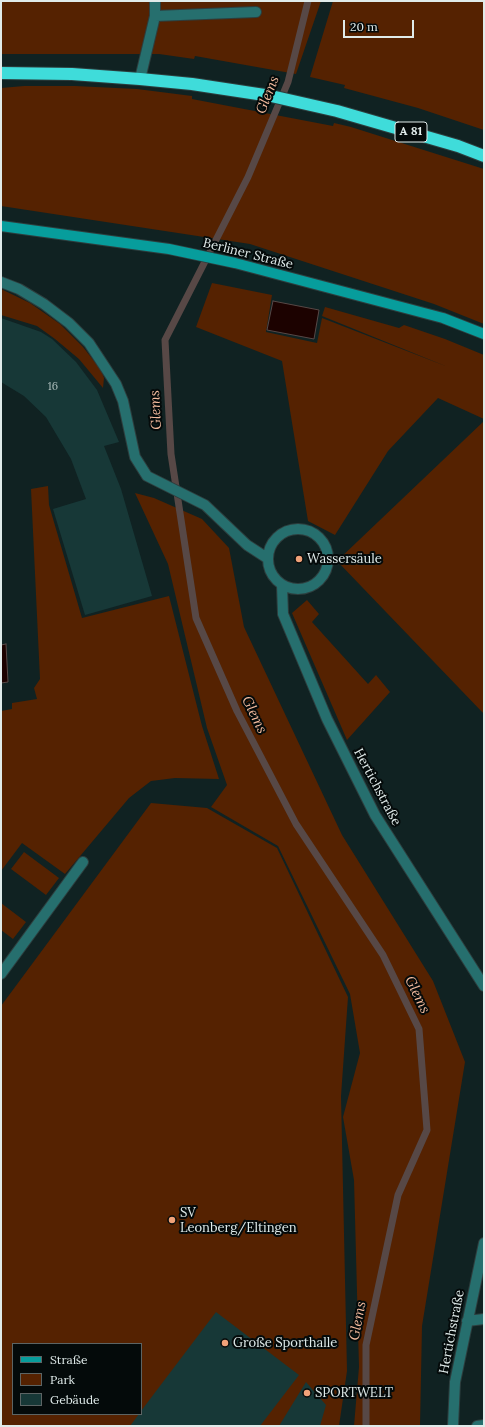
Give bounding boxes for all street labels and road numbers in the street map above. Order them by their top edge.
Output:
road number: A 81 [395,122,427,142]
street label: Berliner Straße [201,235,295,273]
street label: Hertichstraße [350,746,404,828]
street label: Hertichstraße [436,1289,468,1375]

